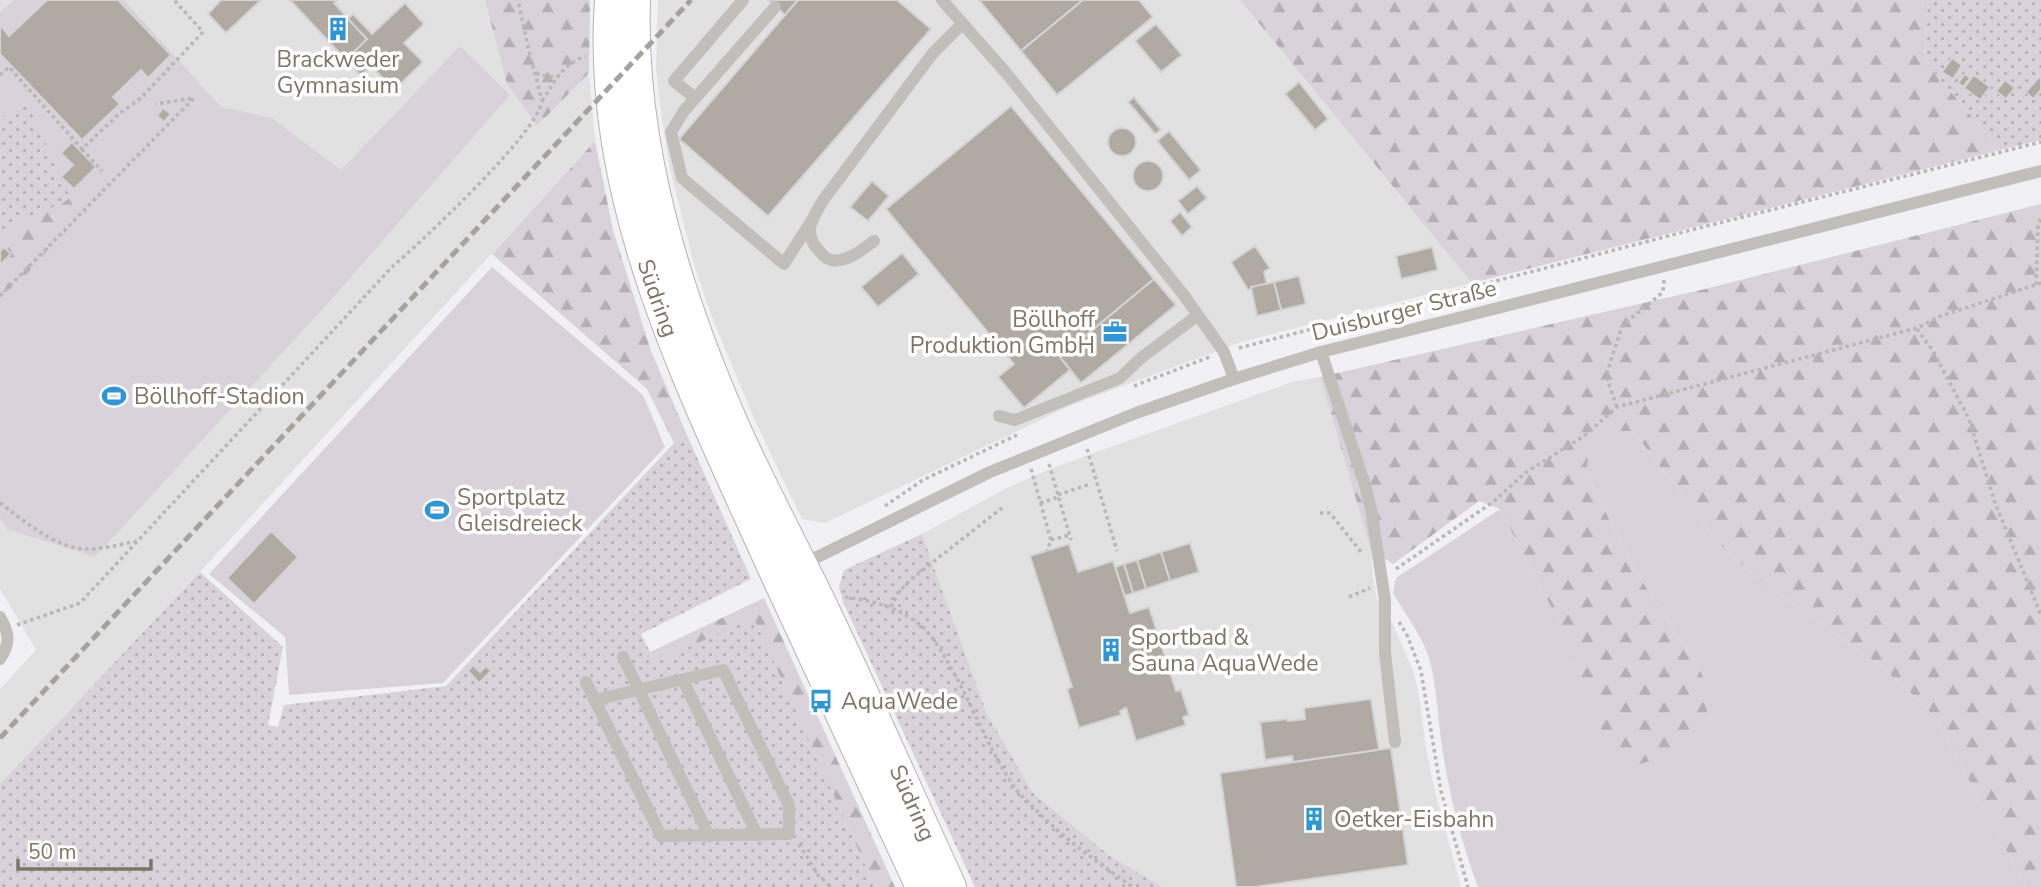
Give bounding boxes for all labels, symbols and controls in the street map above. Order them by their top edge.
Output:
building icon: Brackweder Gymnasium [324,15,352,43]
place label: Brackweder Gymnasium [277,44,400,101]
street label: Südring [630,255,685,342]
street label: Duisburger Straße [1308,273,1500,348]
place label: Böllhoff Produktion GmbH [910,304,1095,361]
office icon: Böllhoff Produktion GmbH [1101,318,1129,346]
place label: Böllhoff-Stadion [134,381,305,412]
sports icon: Böllhoff-Stadion [100,382,128,410]
place label: Sportplatz Gleisdreieck [457,482,583,539]
sports icon: Sportplatz Gleisdreieck [423,496,451,524]
place label: Sportbad & Sauna AquaWede [1131,622,1318,679]
building icon: Sportbad & Sauna AquaWede [1097,636,1125,664]
place label: AquaWede [841,686,958,717]
bus stop icon: AquaWede [807,687,835,715]
street label: Südring [882,760,943,846]
place label: Oetker-Eisbahn [1334,804,1494,835]
building icon: Oetker-Eisbahn [1300,805,1328,833]
scale bar [18,828,150,872]
text: 50 m [28,838,77,866]

